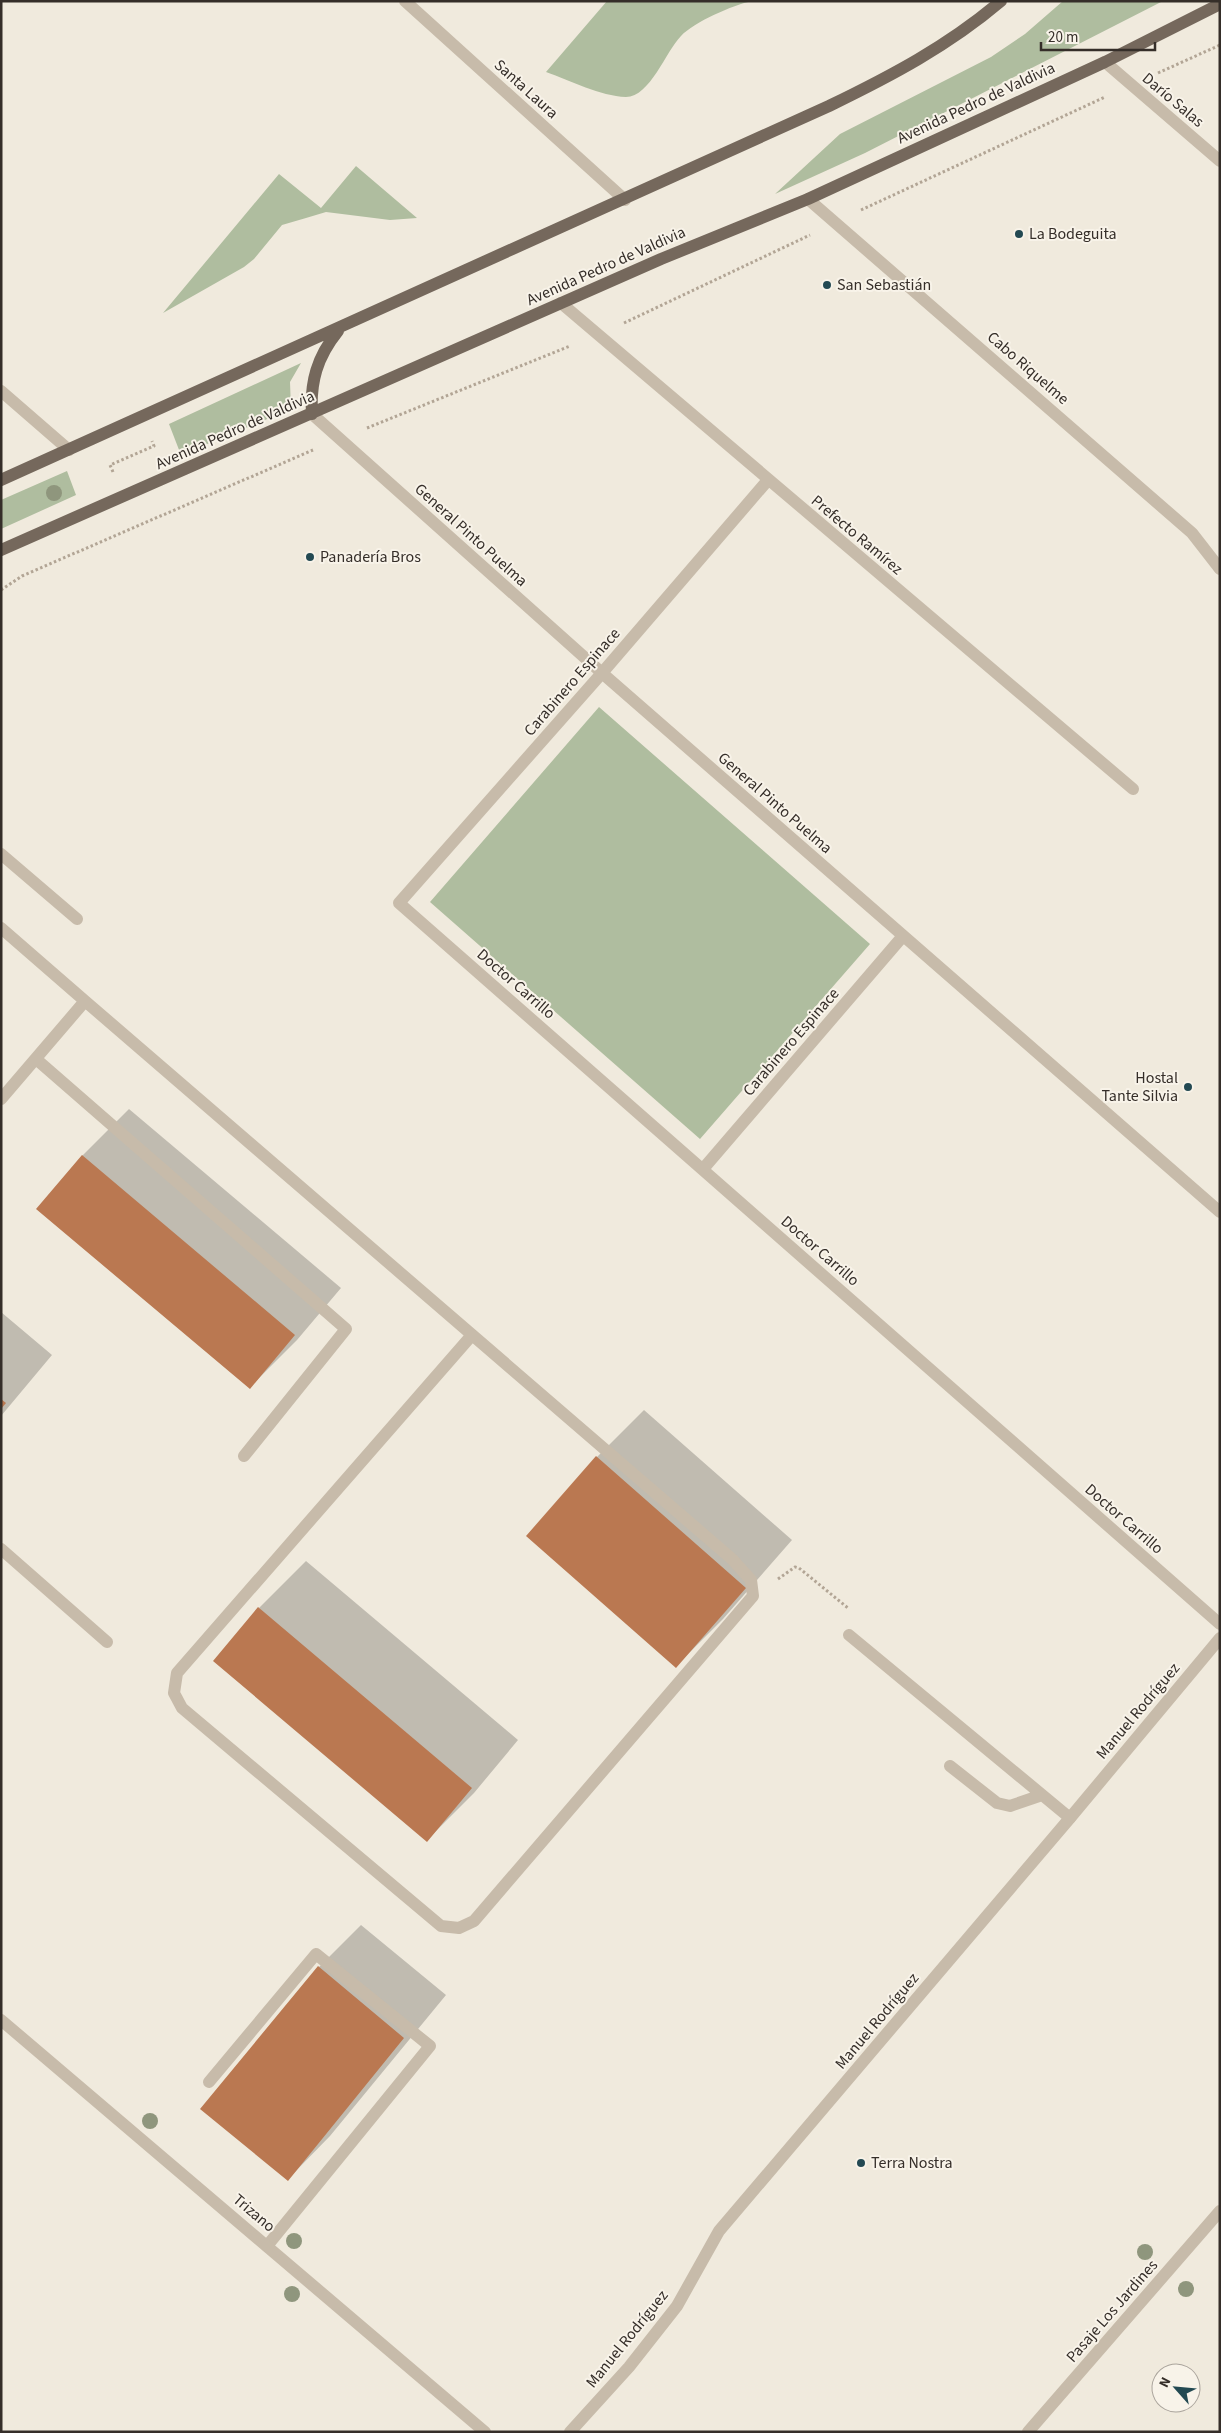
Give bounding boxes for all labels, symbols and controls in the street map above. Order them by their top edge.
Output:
scale bar [1041,20,1155,52]
text: 20 m [1048,27,1078,48]
street label: Santa Laura [489,54,563,124]
street label: Avenida Pedro de Valdivia [893,57,1059,149]
street label: Darío Salas [1137,68,1209,133]
street label: Avenida Pedro de Valdivia [523,221,689,311]
place label: La Bodeguita [1029,223,1117,245]
marker: La Bodeguita [1013,228,1025,240]
place label: San Sebastián [837,274,931,296]
marker: San Sebastián [821,279,833,291]
street label: Cabo Riquelme [982,326,1074,410]
street label: Avenida Pedro de Valdivia [152,385,318,475]
street label: General Pinto Puelma [410,478,532,592]
street label: Prefecto Ramírez [806,490,908,580]
place label: Panadería Bros [320,546,421,568]
marker: Panadería Bros [304,551,316,563]
street label: Carabinero Espinace [519,623,625,741]
street label: General Pinto Puelma [713,747,837,859]
street label: Doctor Carrillo [472,944,560,1024]
street label: Carabinero Espinace [738,983,844,1101]
place label: Hostal Tante Silvia [1101,1067,1178,1107]
marker: Hostal Tante Silvia [1182,1081,1194,1093]
street label: Doctor Carrillo [776,1211,864,1291]
street label: Doctor Carrillo [1080,1479,1168,1559]
street label: Manuel Rodríguez [1091,1658,1185,1764]
street label: Manuel Rodríguez [830,1968,924,2074]
place label: Terra Nostra [871,2152,952,2174]
marker: Terra Nostra [855,2157,867,2169]
street label: Trizano [228,2189,280,2237]
street label: Pasaje Los Jardines [1061,2255,1163,2367]
street label: Manuel Rodríguez [581,2285,673,2392]
north arrow [1151,2363,1201,2413]
text: N [1154,2374,1176,2391]

